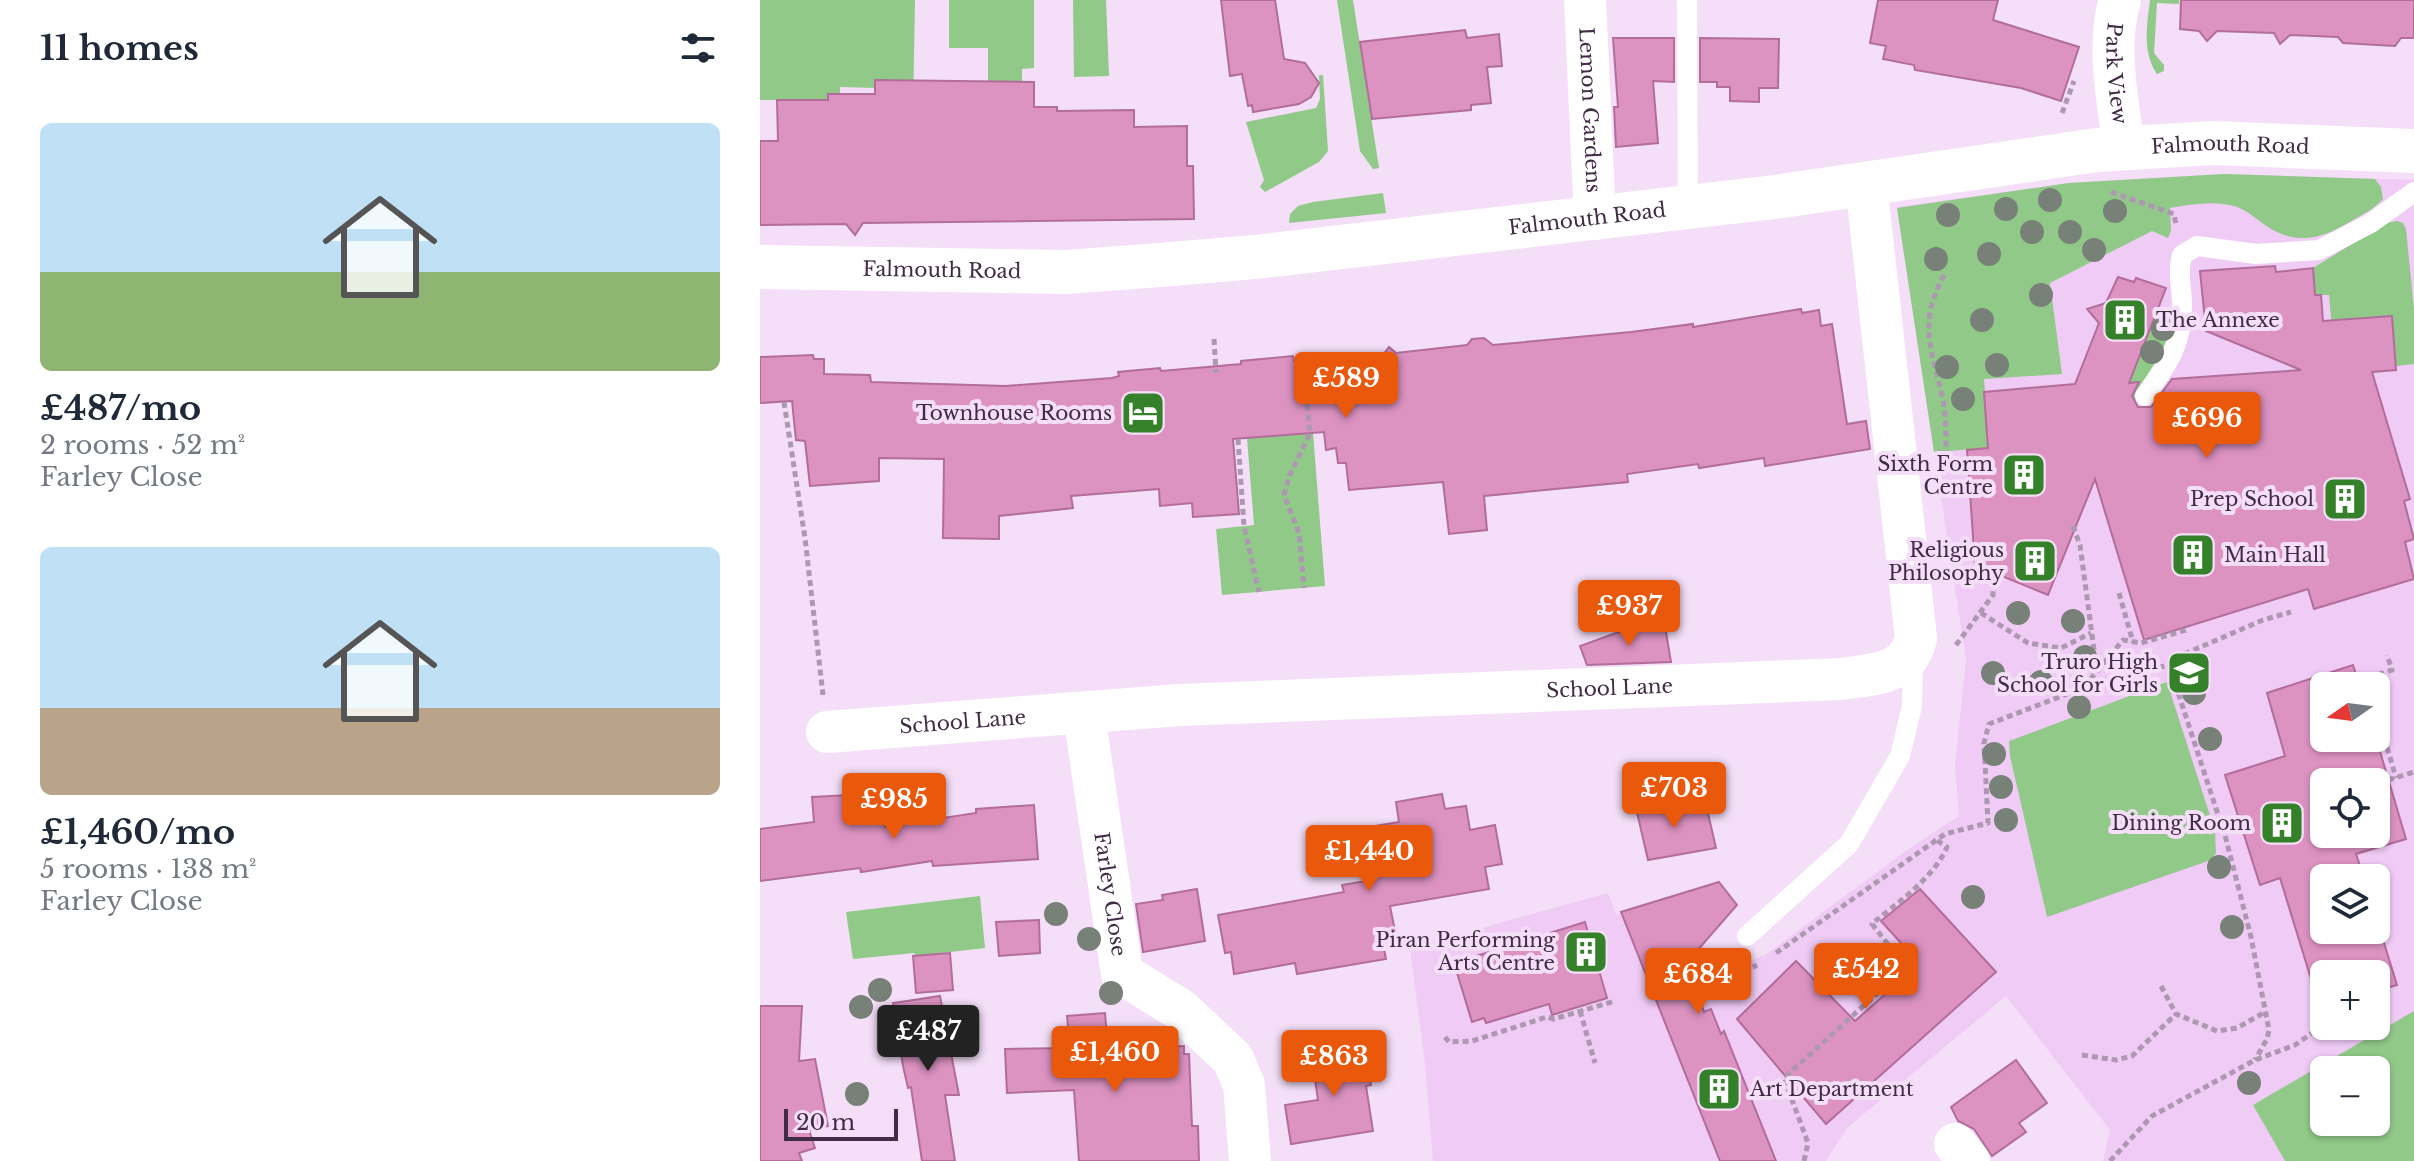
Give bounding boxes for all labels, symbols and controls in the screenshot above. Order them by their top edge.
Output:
street label: Park View [2101,21,2132,126]
icon: filters [676,26,720,70]
text: 11 homes [40,27,199,69]
street label: Lemon Gardens [1574,27,1606,193]
street label: Falmouth Road [2150,131,2310,159]
icon: home [308,175,452,319]
street label: Falmouth Road [1507,198,1667,240]
street label: Falmouth Road [863,257,1021,283]
building icon: The Annexe [2101,296,2149,344]
place label: The Annexe [2156,308,2280,332]
pin: £589 [1299,352,1393,420]
text: £589 [1312,362,1380,394]
text: £487/mo [40,387,201,429]
hotel icon: Townhouse Rooms [1119,389,1167,437]
pin: £696 [2160,392,2254,460]
place label: Townhouse Rooms [916,401,1112,425]
text: £696 [2172,402,2242,434]
text: 2 rooms · 52 m² [40,429,245,461]
building icon: Sixth Form Centre [2000,451,2048,499]
place label: Sixth Form Centre [1877,452,1994,499]
text: Farley Close [40,461,203,493]
building icon: Prep School [2321,475,2369,523]
place label: Prep School [2190,487,2314,511]
building icon: Main Hall [2169,531,2217,579]
building icon: Religious Philosophy [2011,537,2059,585]
place label: Religious Philosophy [1888,538,2004,585]
place label: Main Hall [2224,543,2326,567]
pin: £937 [1582,580,1676,648]
text: £937 [1596,590,1662,622]
icon: home [308,599,452,743]
school or university icon: Truro High School for Girls [2165,649,2213,697]
place label: Truro High School for Girls [1997,650,2158,697]
north arrow [2310,672,2390,752]
map controls [2310,672,2390,1136]
street label: School Lane [1546,674,1673,703]
street label: School Lane [899,705,1027,738]
pin: £703 [1627,762,1721,830]
button: locate [2310,768,2390,848]
text: £703 [1640,772,1708,804]
pin: £985 [847,773,941,841]
text: £985 [860,783,928,815]
building icon: Dining Room [2258,799,2306,847]
text: £1,460/mo [40,811,235,853]
place label: Dining Room [2111,811,2252,835]
pin: £1,440 [1304,825,1434,893]
street label: Farley Close [1089,830,1131,958]
text: £1,440 [1324,835,1414,867]
text: 5 rooms · 138 m² [40,853,257,885]
button: layers [2310,864,2390,944]
text: Farley Close [40,885,203,917]
place label: Piran Performing Arts Centre [1376,928,1556,975]
building icon: Piran Performing Arts Centre [1562,928,1610,976]
pin: £542 [1819,943,1913,1011]
pin: £684 [1651,948,1745,1016]
text: £542 [1832,953,1900,985]
text: £684 [1663,958,1733,990]
button: + [2310,960,2390,1040]
pin: £487 [881,1005,975,1073]
text: £487 [895,1015,961,1047]
pin: £1,460 [1050,1026,1180,1094]
pin: £863 [1287,1030,1381,1098]
text: £1,460 [1070,1036,1160,1068]
text: £863 [1299,1040,1369,1072]
button: − [2310,1056,2390,1136]
building icon: Art Department [1695,1065,1743,1113]
place label: Art Department [1749,1077,1914,1101]
scale bar [784,1105,898,1141]
text: 20 m [796,1109,855,1136]

